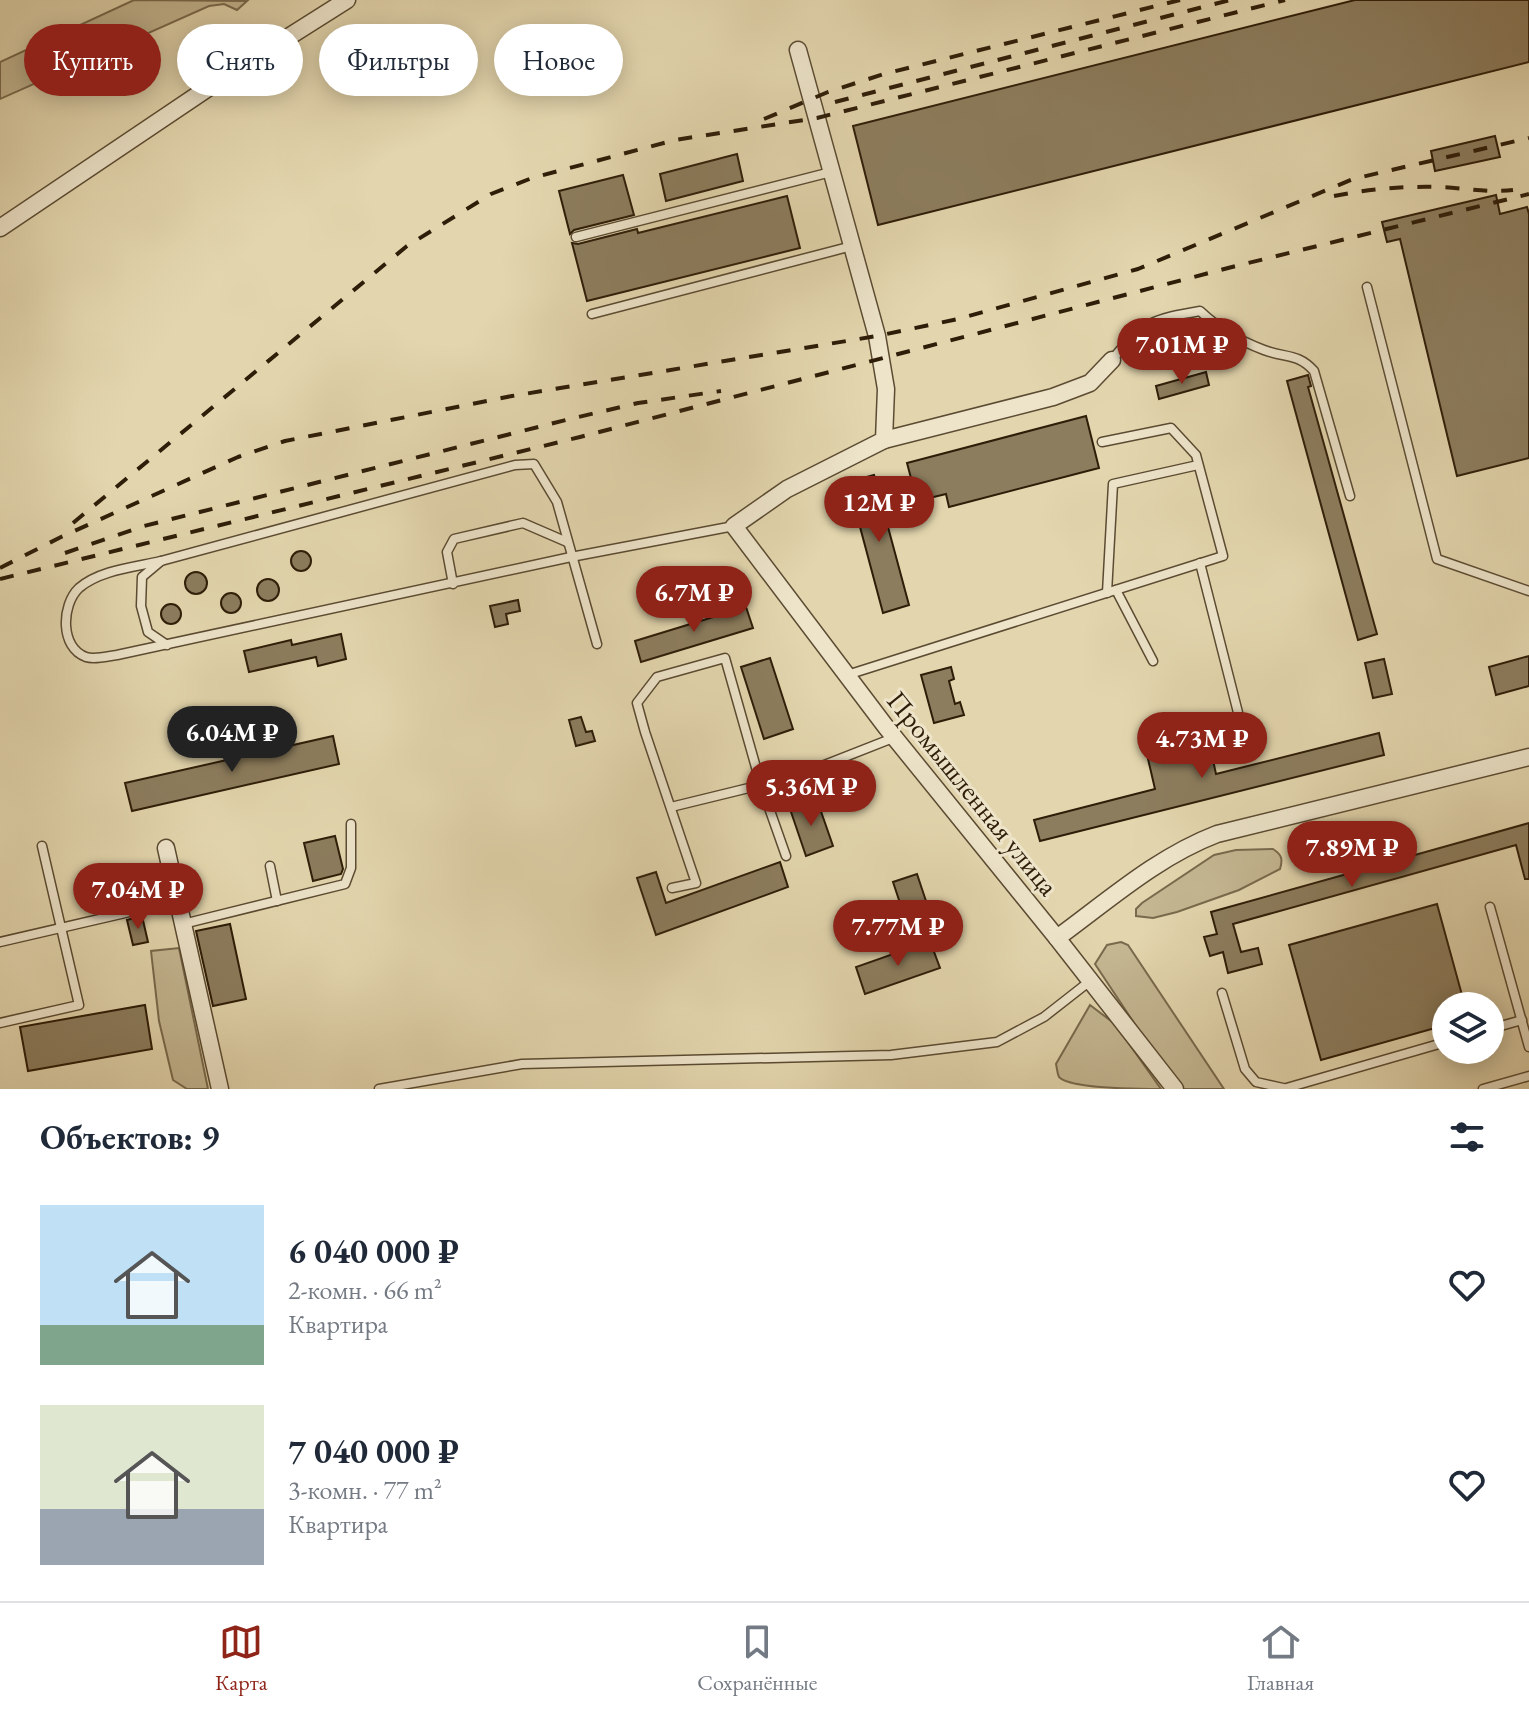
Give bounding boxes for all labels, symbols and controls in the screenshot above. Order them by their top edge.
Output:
chip: Купить [24,24,161,96]
chip: Снять [177,24,303,96]
chip: Фильтры [319,24,478,96]
chip: Новое [494,24,623,96]
pin: 7.01M ₽ [1108,318,1256,386]
text: 7.01M ₽ [1135,327,1229,361]
pin: 12M ₽ [823,476,935,544]
text: 12M ₽ [842,485,916,519]
pin: 6.7M ₽ [629,566,759,634]
text: 6.7M ₽ [654,575,734,609]
street label: Промышленная улица [879,683,1067,903]
pin: 6.04M ₽ [158,706,306,774]
pin: 4.73M ₽ [1128,712,1276,780]
text: 6.04M ₽ [185,715,279,749]
text: 4.73M ₽ [1155,721,1249,755]
pin: 5.36M ₽ [737,760,885,828]
text: 5.36M ₽ [764,769,858,803]
pin: 7.89M ₽ [1278,821,1426,889]
text: 7.89M ₽ [1305,830,1399,864]
pin: 7.04M ₽ [64,863,212,931]
text: 7.04M ₽ [91,872,185,906]
pin: 7.77M ₽ [824,900,972,968]
text: 7.77M ₽ [851,909,945,943]
map controls [1432,992,1504,1064]
button: layers [1432,992,1504,1064]
text: Объектов: 9 [40,1115,219,1159]
icon: filters [1445,1115,1489,1159]
text: 6 040 000 ₽ [288,1229,459,1273]
icon: home [104,1237,200,1333]
icon: heart [1445,1263,1489,1307]
text: 2-комн. · 66 m² [288,1273,442,1307]
text: Квартира [288,1307,388,1341]
text: 7 040 000 ₽ [288,1429,459,1473]
icon: home [104,1437,200,1533]
icon: heart [1445,1463,1489,1507]
text: 3-комн. · 77 m² [288,1473,442,1507]
text: Квартира [288,1507,388,1541]
tab: Карта [215,1620,267,1697]
tab: Сохранённые [697,1620,817,1697]
tab: Главная [1247,1620,1314,1697]

